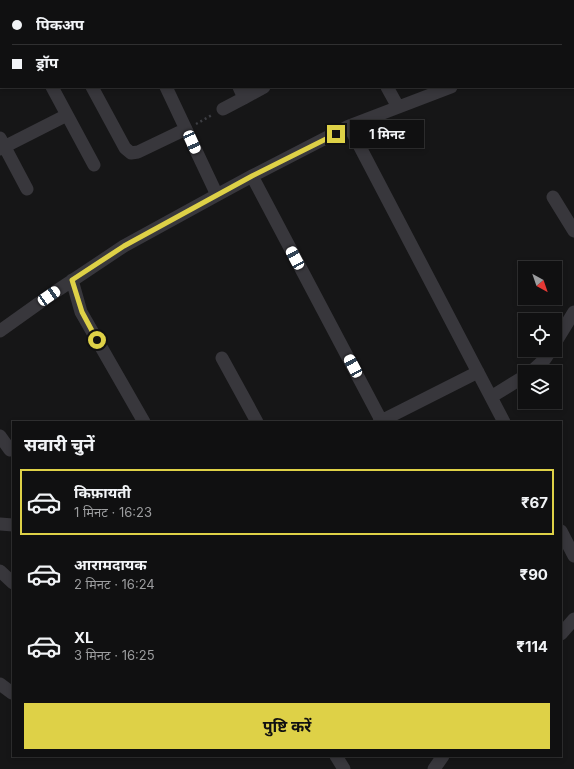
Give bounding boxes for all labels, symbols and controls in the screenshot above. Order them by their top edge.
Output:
text: पिकअप [36,15,84,34]
text: ड्रॉप [36,53,58,72]
callout: 1 मिनट [350,120,424,148]
route end [327,125,345,143]
text: 1 मिनट [369,126,405,142]
car [182,129,202,155]
car [284,245,306,271]
north arrow [518,261,562,305]
map controls [518,261,562,409]
car [36,284,62,308]
button: locate [518,313,562,357]
route start [88,331,106,349]
car [342,353,364,379]
button: layers [518,365,562,409]
text: सवारी चुनें [24,434,94,455]
text: किफ़ायती [74,483,131,502]
icon: car [26,484,62,520]
text: ₹67 [521,493,548,512]
text: 1 मिनट · 16:23 [74,504,152,520]
text: आरामदायक [74,555,147,574]
icon: car [26,556,62,592]
text: ₹90 [520,565,548,584]
text: 2 मिनट · 16:24 [74,576,155,592]
icon: car [26,628,62,664]
text: XL [74,628,94,647]
text: ₹114 [516,637,548,656]
text: 3 मिनट · 16:25 [74,647,155,663]
button: पुष्टि करें [24,703,550,749]

